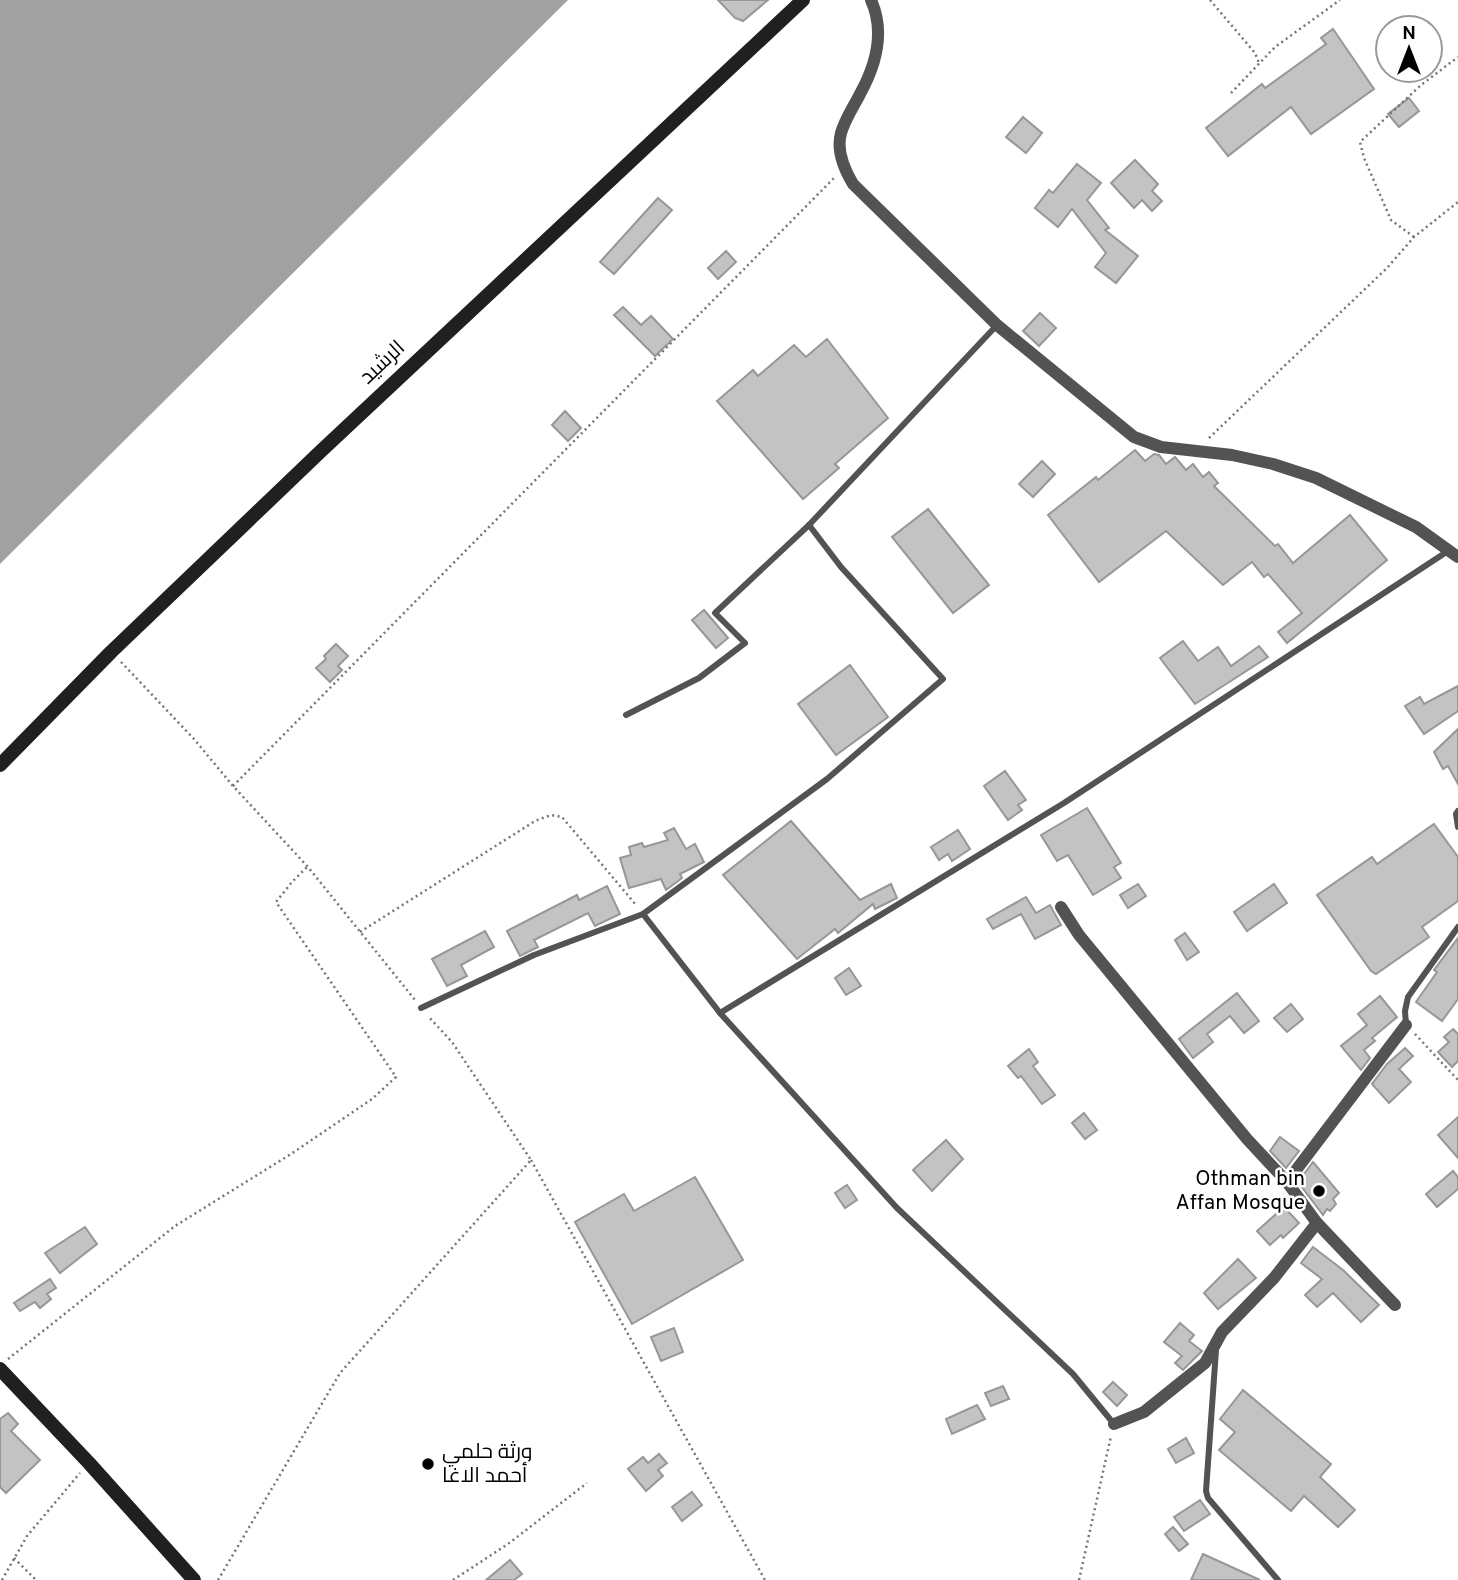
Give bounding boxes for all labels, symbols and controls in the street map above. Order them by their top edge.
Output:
north arrow [1374,14,1444,84]
text: N [1402,22,1416,46]
street label: الرشيد [355,335,411,391]
place label: Othman bin Affan Mosque [1176,1166,1305,1217]
marker: Othman bin Affan Mosque [1311,1183,1327,1199]
place label: ورثة حلمي أحمد الاغا [442,1439,533,1490]
marker: ورثة حلمي أحمد الاغا [420,1456,436,1472]

